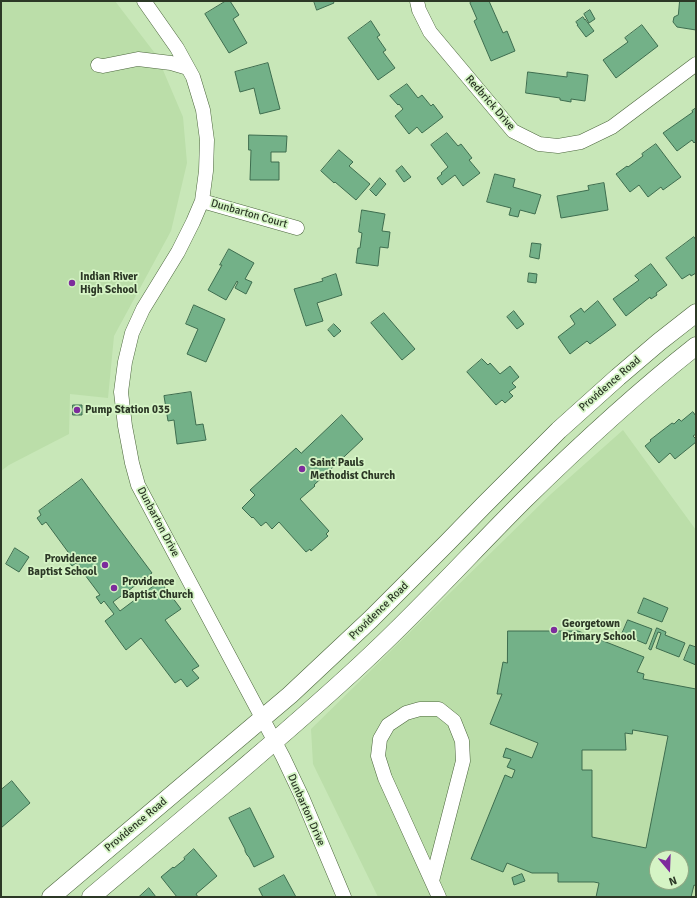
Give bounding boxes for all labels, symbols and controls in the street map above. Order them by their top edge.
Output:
street label: Redbrick Drive [463,73,517,133]
street label: Dunbarton Court [209,197,289,231]
place label: Indian River High School [80,270,138,296]
marker: Indian River High School [67,278,77,288]
street label: Providence Road [577,354,643,414]
place label: Pump Station 035 [85,403,170,417]
marker: Pump Station 035 [72,405,82,415]
place label: Saint Pauls Methodist Church [310,456,395,482]
marker: Saint Pauls Methodist Church [297,464,307,474]
street label: Dunbarton Drive [134,485,182,559]
place label: Providence Baptist School [28,552,97,578]
marker: Providence Baptist School [100,560,110,570]
place label: Providence Baptist Church [122,575,193,601]
street label: Providence Road [347,579,411,643]
marker: Providence Baptist Church [109,583,119,593]
place label: Georgetown Primary School [562,617,636,643]
marker: Georgetown Primary School [549,625,559,635]
street label: Dunbarton Drive [284,772,328,848]
street label: Providence Road [102,795,170,855]
north arrow [649,850,689,890]
text: N [667,873,678,888]

